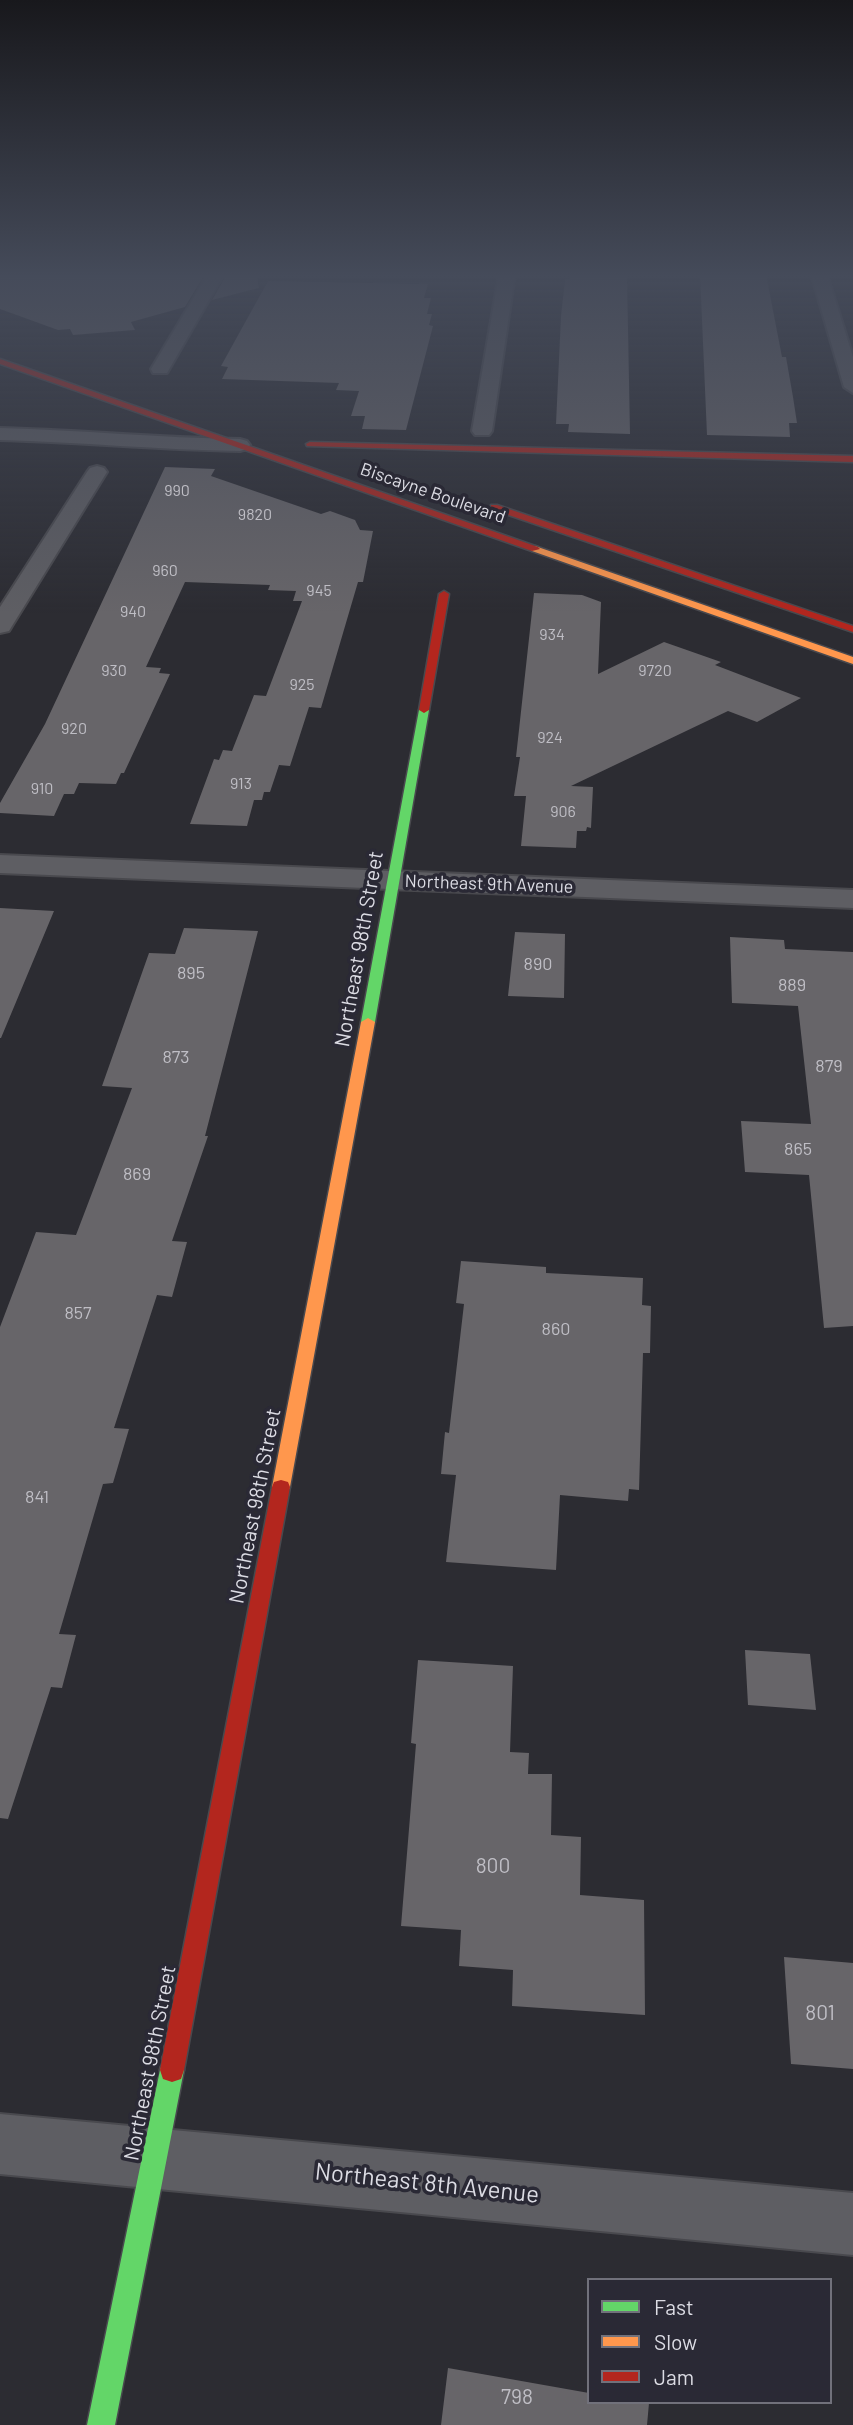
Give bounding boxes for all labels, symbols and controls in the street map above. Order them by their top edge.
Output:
street label: Biscayne Boulevard [358,458,508,528]
house number: 990 [164,481,190,501]
house number: 9820 [238,505,272,525]
house number: 960 [152,561,178,581]
house number: 945 [306,581,332,601]
house number: 940 [120,602,146,622]
house number: 934 [539,625,565,645]
house number: 930 [101,661,127,681]
house number: 9720 [638,661,672,681]
house number: 925 [289,675,315,695]
house number: 920 [61,719,87,739]
house number: 924 [537,728,563,748]
house number: 913 [230,774,252,794]
house number: 910 [31,779,53,799]
house number: 906 [550,802,576,822]
street label: Northeast 98th Street [329,849,389,1049]
street label: Northeast 9th Avenue [404,870,574,898]
house number: 890 [524,953,552,975]
house number: 895 [177,962,205,984]
house number: 889 [778,974,806,996]
house number: 873 [162,1046,190,1068]
house number: 879 [815,1055,843,1077]
house number: 865 [784,1138,812,1160]
house number: 869 [123,1163,151,1185]
house number: 857 [64,1302,92,1324]
house number: 860 [542,1318,570,1340]
street label: Northeast 98th Street [224,1406,286,1606]
house number: 841 [25,1486,49,1508]
house number: 800 [476,1853,510,1879]
street label: Northeast 98th Street [119,1963,181,2163]
house number: 801 [805,2000,835,2026]
street label: Northeast 8th Avenue [314,2157,540,2209]
legend [587,2278,832,2404]
text: Fast [654,2294,694,2319]
text: Slow [654,2329,697,2354]
text: Jam [654,2364,694,2389]
house number: 798 [501,2384,533,2410]

